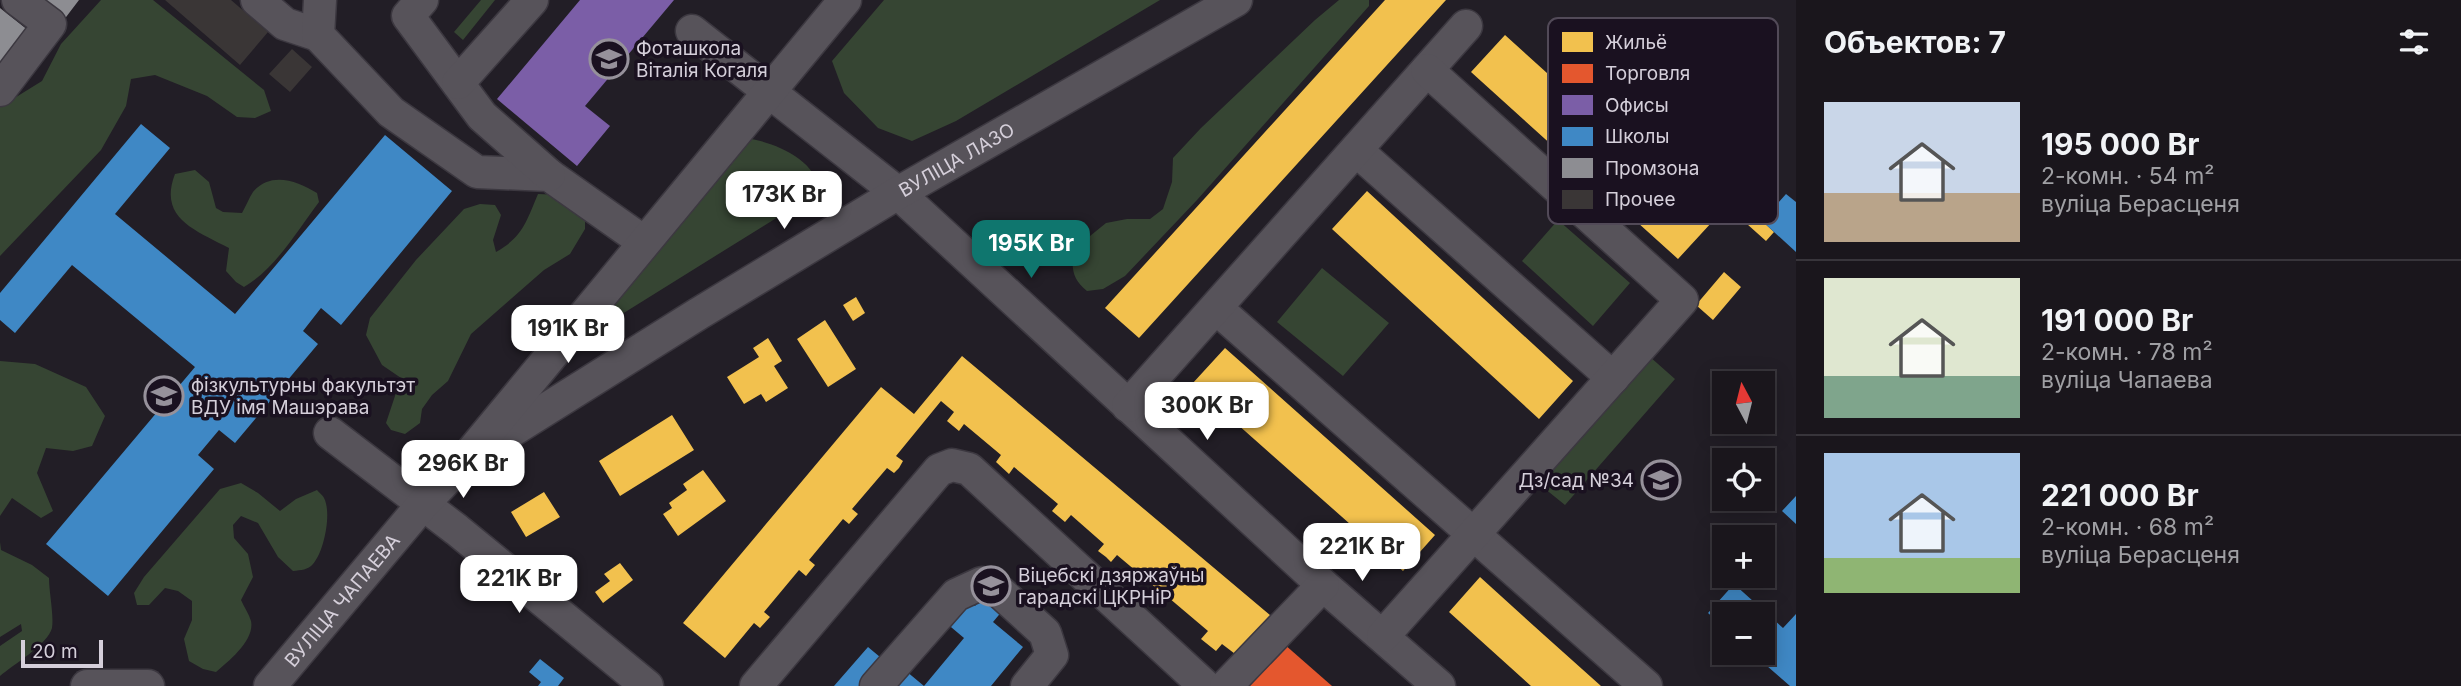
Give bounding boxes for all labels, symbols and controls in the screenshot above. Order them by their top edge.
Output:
legend [1548,18,1778,224]
icon: filters [2395,23,2433,61]
text: Объектов: 7 [1824,24,2006,60]
text: Жильё [1605,31,1667,54]
place label: Фоташкола Віталія Когаля [636,37,768,82]
school or university icon: Фоташкола Віталія Когаля [588,38,630,80]
text: Торговля [1605,62,1690,85]
text: Офисы [1605,94,1669,117]
street label: ВУЛІЦА ЛАЗО [895,118,1018,202]
text: Школы [1605,125,1669,148]
text: 195 000 Br [2041,126,2200,162]
icon: home [1880,130,1964,214]
text: Промзона [1605,157,1699,180]
text: 2-комн. · 54 m² [2041,162,2214,190]
pin: 173K Br [719,172,849,231]
text: 173K Br [742,180,826,208]
text: Прочее [1605,188,1675,211]
text: вуліца Берасценя [2041,190,2240,218]
pin: 195K Br [966,220,1096,280]
text: 195K Br [988,229,1074,257]
text: 191 000 Br [2041,302,2193,338]
pin: 191K Br [503,306,633,365]
icon: home [1880,306,1964,390]
text: 191K Br [527,314,609,342]
text: 2-комн. · 78 m² [2041,338,2213,366]
text: вуліца Чапаева [2041,366,2213,394]
north arrow [1712,371,1774,434]
map controls [1712,371,1775,665]
place label: фізкультурны факультэт ВДУ імя Машэрава [191,374,415,419]
school or university icon: фізкультурны факультэт ВДУ імя Машэрава [143,375,185,417]
pin: 300K Br [1142,382,1272,442]
text: 300K Br [1161,391,1253,419]
pin: 296K Br [398,440,528,500]
button: locate [1712,448,1775,511]
text: 296K Br [418,449,508,477]
school or university icon: Дз/сад №34 [1640,459,1682,501]
place label: Дз/сад №34 [1518,469,1634,492]
text: 221 000 Br [2041,477,2199,513]
icon: home [1880,481,1964,565]
text: 2-комн. · 68 m² [2041,513,2214,541]
pin: 221K Br [1297,524,1427,583]
button: + [1712,525,1775,588]
street label: ВУЛІЦА ЧАПАЕВА [280,529,404,671]
text: 221K Br [1319,532,1405,560]
text: вуліца Берасценя [2041,541,2240,569]
pin: 221K Br [454,556,584,615]
text: 221K Br [476,564,562,592]
place label: Віцебскі дзяржаўны гарадскі ЦКРНіР [1018,564,1205,609]
school or university icon: Віцебскі дзяржаўны гарадскі ЦКРНіР [970,565,1012,607]
button: − [1712,602,1775,665]
scale bar [21,637,103,669]
text: 20 m [32,640,78,663]

